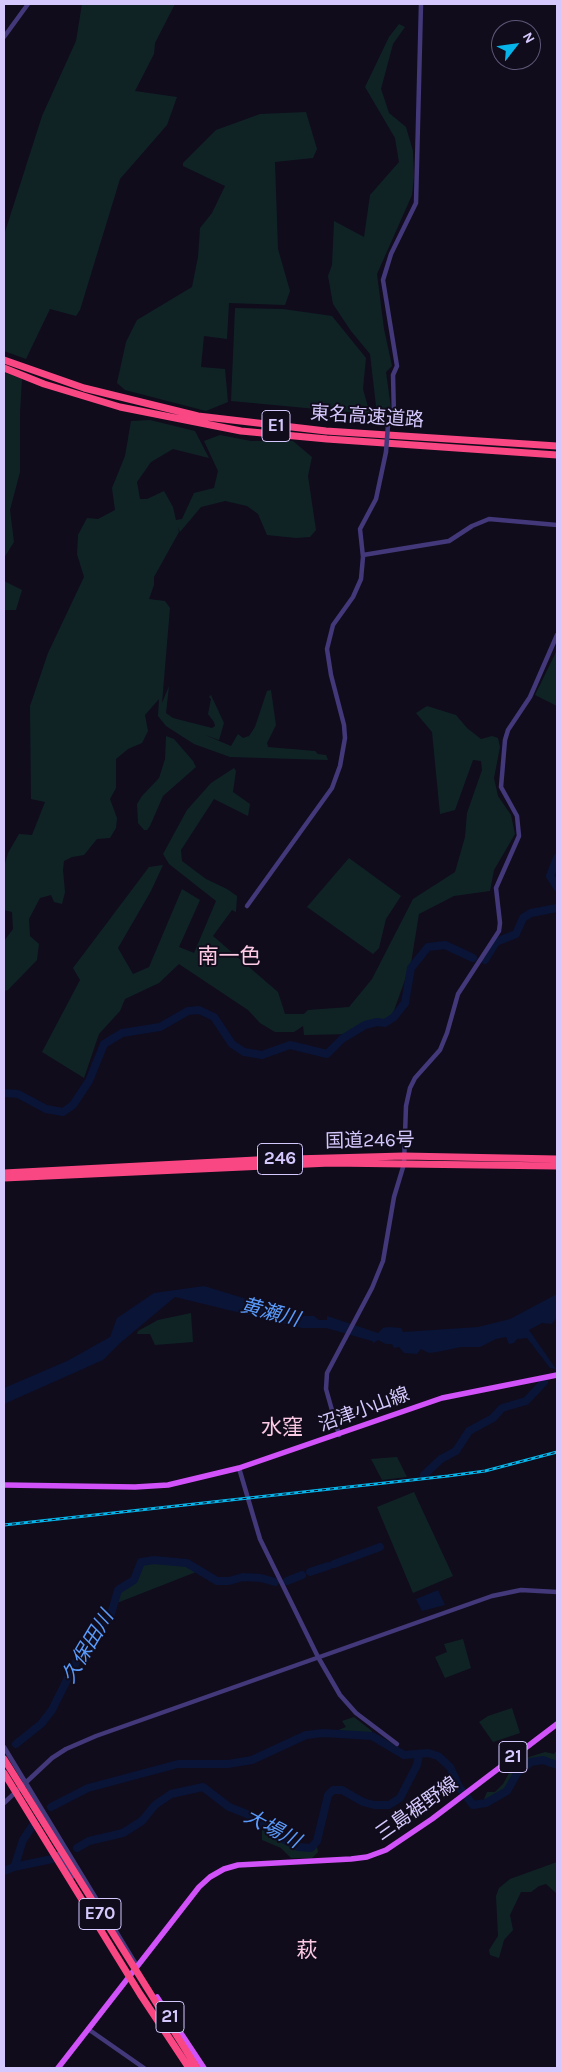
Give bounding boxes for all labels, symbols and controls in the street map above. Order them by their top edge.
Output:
north arrow [491,20,541,70]
text: N [519,29,538,46]
street label: 東名高速道路 [309,402,425,432]
road number: E1 [262,411,290,442]
district label: 南一色 [198,944,260,970]
street label: 国道246号 [325,1129,415,1153]
road number: 246 [258,1144,302,1174]
water label: 黄瀬川 [238,1294,302,1332]
street label: 沼津小山線 [315,1383,413,1437]
district label: 水窪 [261,1415,303,1441]
water label: 久保田川 [57,1607,119,1687]
road number: 21 [499,1741,527,1772]
street label: 三島裾野線 [372,1772,462,1846]
water label: 大場川 [240,1804,304,1854]
road number: E70 [79,1898,121,1930]
district label: 萩 [297,1938,317,1964]
road number: 21 [156,2001,184,2032]

